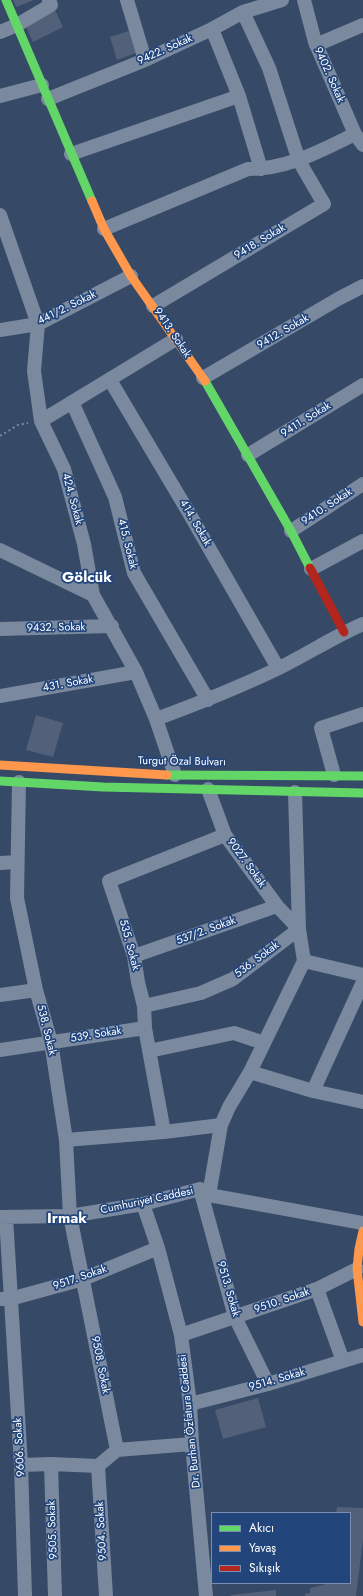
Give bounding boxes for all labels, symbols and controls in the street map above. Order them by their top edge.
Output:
street label: 9422. Sokak [135,32,195,68]
street label: 9402. Sokak [311,45,347,105]
street label: 9418. Sokak [232,222,288,262]
street label: 441/2. Sokak [36,288,98,328]
street label: 9413. Sokak [151,306,193,360]
street label: 9412. Sokak [255,312,311,352]
street label: 9411. Sokak [279,399,333,441]
street label: 424. Sokak [59,472,85,526]
street label: 9410. Sokak [299,486,355,528]
street label: 414. Sokak [176,497,214,549]
street label: 415. Sokak [114,518,140,570]
district label: Gölcük [62,569,112,587]
street label: 9432. Sokak [27,621,85,635]
street label: 431. Sokak [42,673,94,695]
street label: Turgut Özal Bulvarı [138,755,226,769]
street label: 9027. Sokak [224,836,268,890]
street label: 537/2. Sokak [174,914,238,948]
street label: 535. Sokak [116,918,142,972]
street label: 536. Sokak [232,939,282,981]
street label: 538. Sokak [33,1003,59,1057]
street label: 539. Sokak [70,1024,122,1046]
street label: Cumhuriyet Caddesi [99,1185,195,1217]
district label: Irmak [47,1210,87,1228]
street label: 9513. Sokak [214,1260,242,1318]
street label: 9517. Sokak [51,1263,109,1293]
street label: 9510. Sokak [253,1285,311,1317]
street label: 9508. Sokak [88,1335,112,1395]
street label: Dr. Burhan Özfatura Caddesi [176,1354,204,1488]
street label: 9514. Sokak [248,1366,306,1394]
street label: 9606. Sokak [12,1417,28,1477]
street label: 9505. Sokak [45,1500,61,1560]
street label: 9504. Sokak [94,1501,110,1561]
legend [211,1512,351,1584]
text: Akıcı [249,1519,274,1537]
text: Yavaş [249,1539,276,1557]
text: Sıkışık [249,1559,280,1577]

